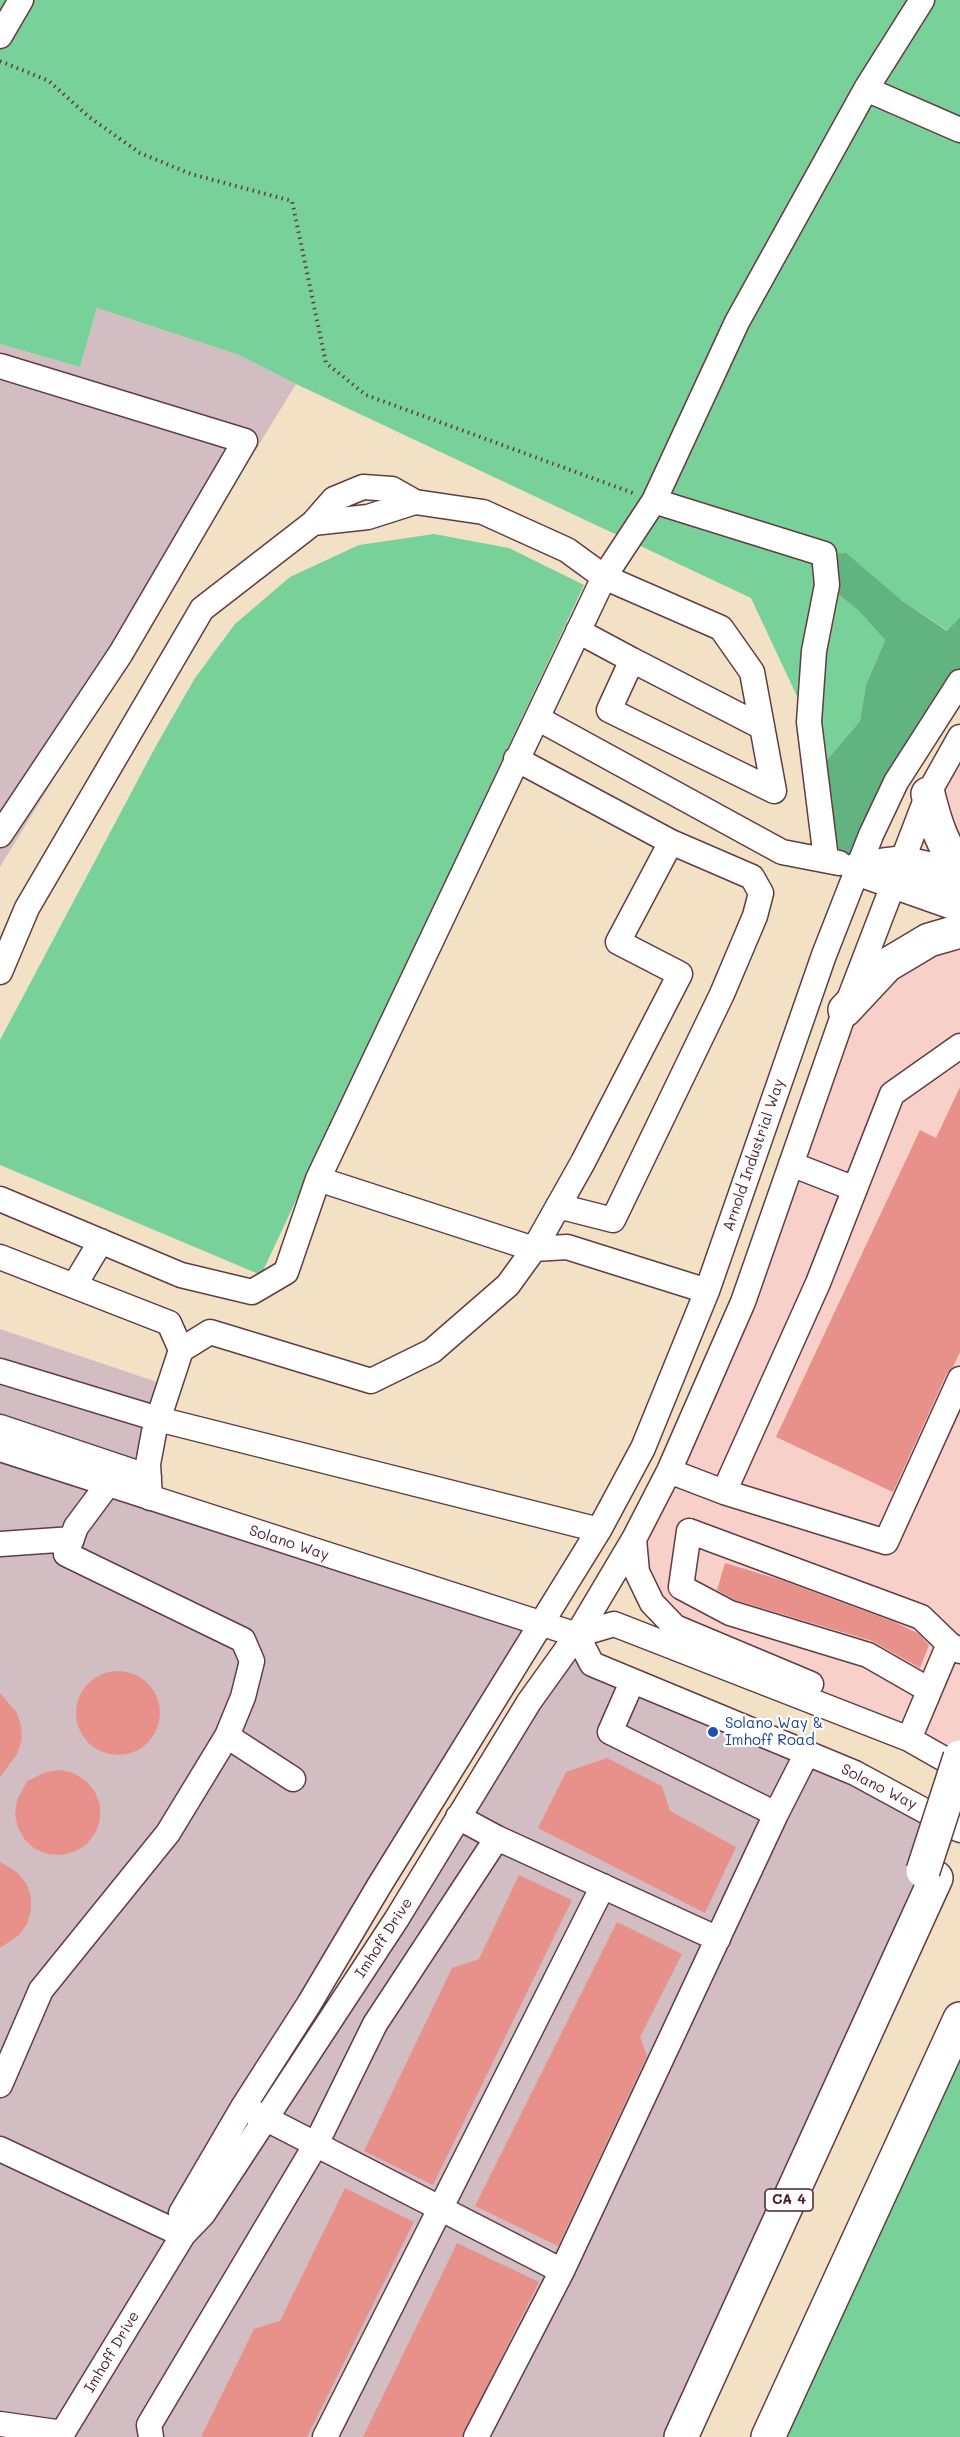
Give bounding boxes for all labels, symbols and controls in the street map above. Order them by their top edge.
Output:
street label: Arnold Industrial Way [719,1076,789,1234]
street label: Solano Way [247,1522,331,1564]
place label: Solano Way & Imhoff Road [725,1714,823,1749]
marker: Solano Way & Imhoff Road [706,1725,720,1739]
street label: Solano Way [838,1760,920,1814]
street label: Imhoff Drive [351,1895,417,1981]
road number: CA 4 [765,2189,813,2211]
street label: Imhoff Drive [81,2308,143,2396]

